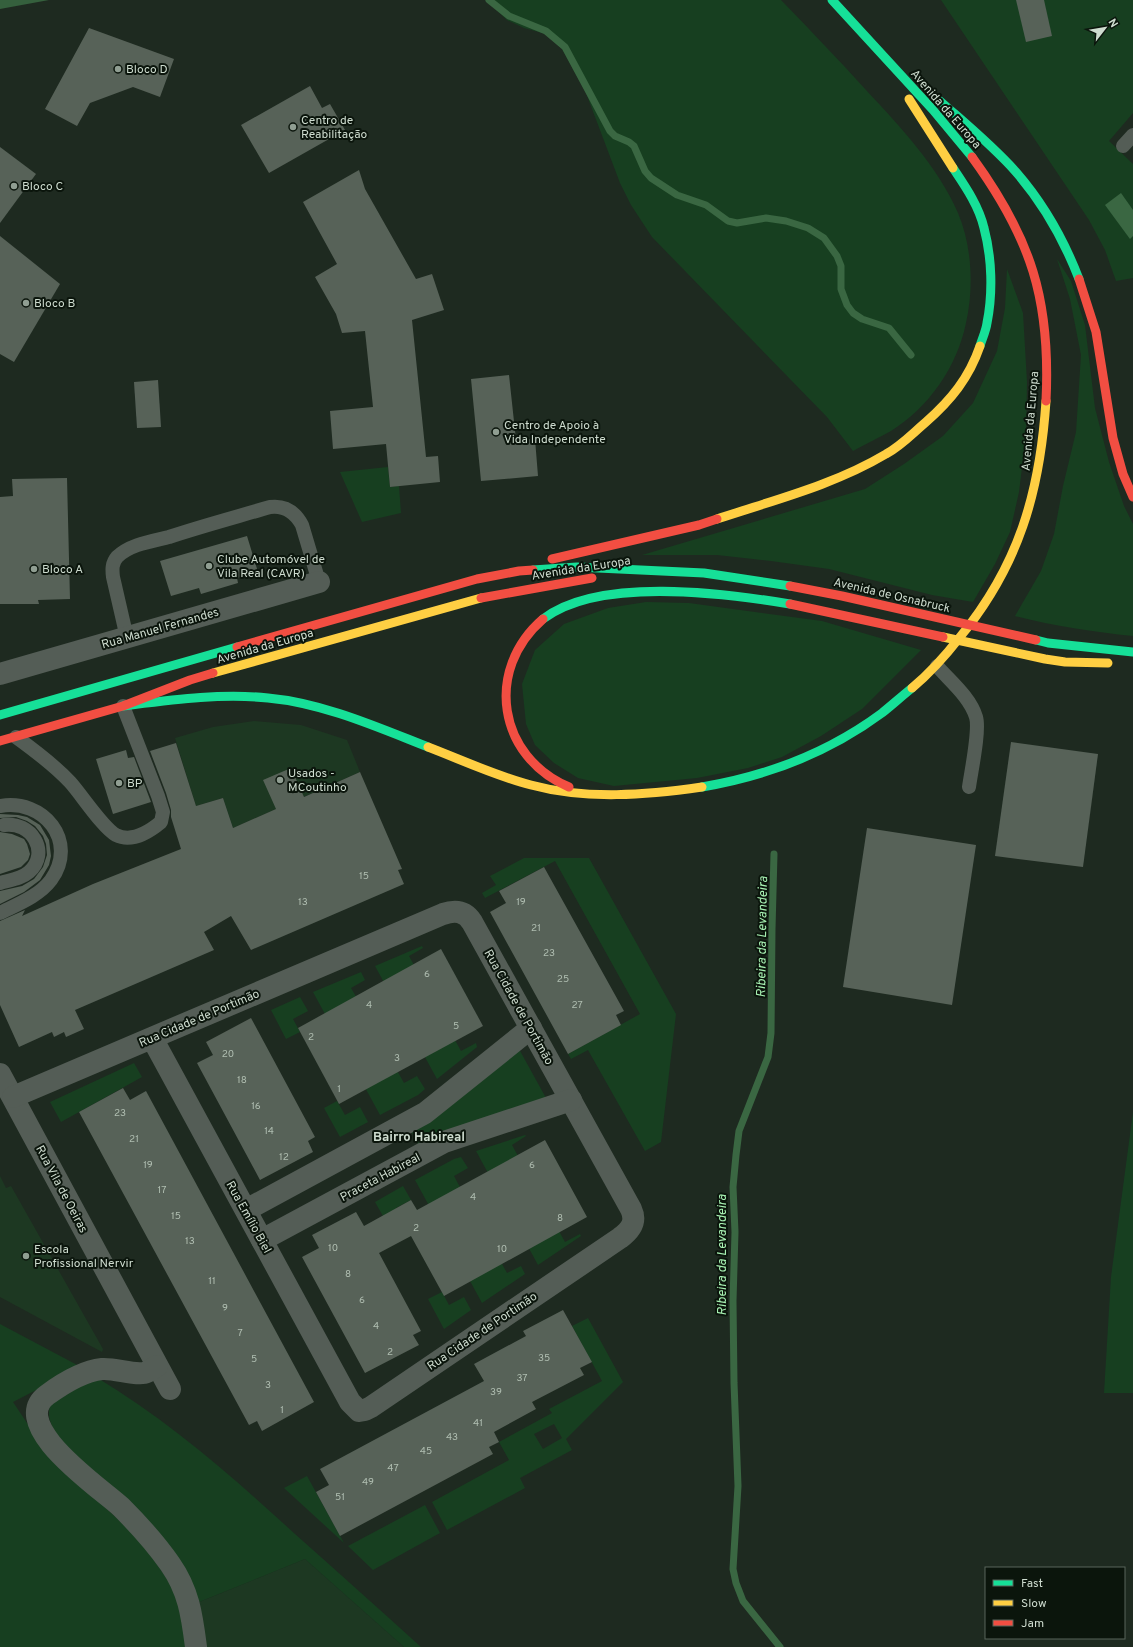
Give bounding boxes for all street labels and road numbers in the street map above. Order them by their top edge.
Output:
street label: Avenida da Europa [906,67,984,153]
street label: Avenida da Europa [1019,371,1043,472]
street label: Avenida da Europa [530,553,632,585]
street label: Avenida de Osnabruck [832,575,952,617]
street label: Rua Manuel Fernandes [100,605,221,653]
street label: Avenida da Europa [215,625,316,668]
street label: Rua Cidade de Portimão [480,947,557,1068]
street label: Rua Cidade de Portimão [137,986,262,1052]
street label: Rua Vila de Oeiras [31,1143,91,1236]
street label: Praceta Habireal [337,1150,423,1206]
street label: Rua Emílio Biel [222,1178,275,1256]
street label: Rua Cidade de Portimão [424,1289,541,1375]

